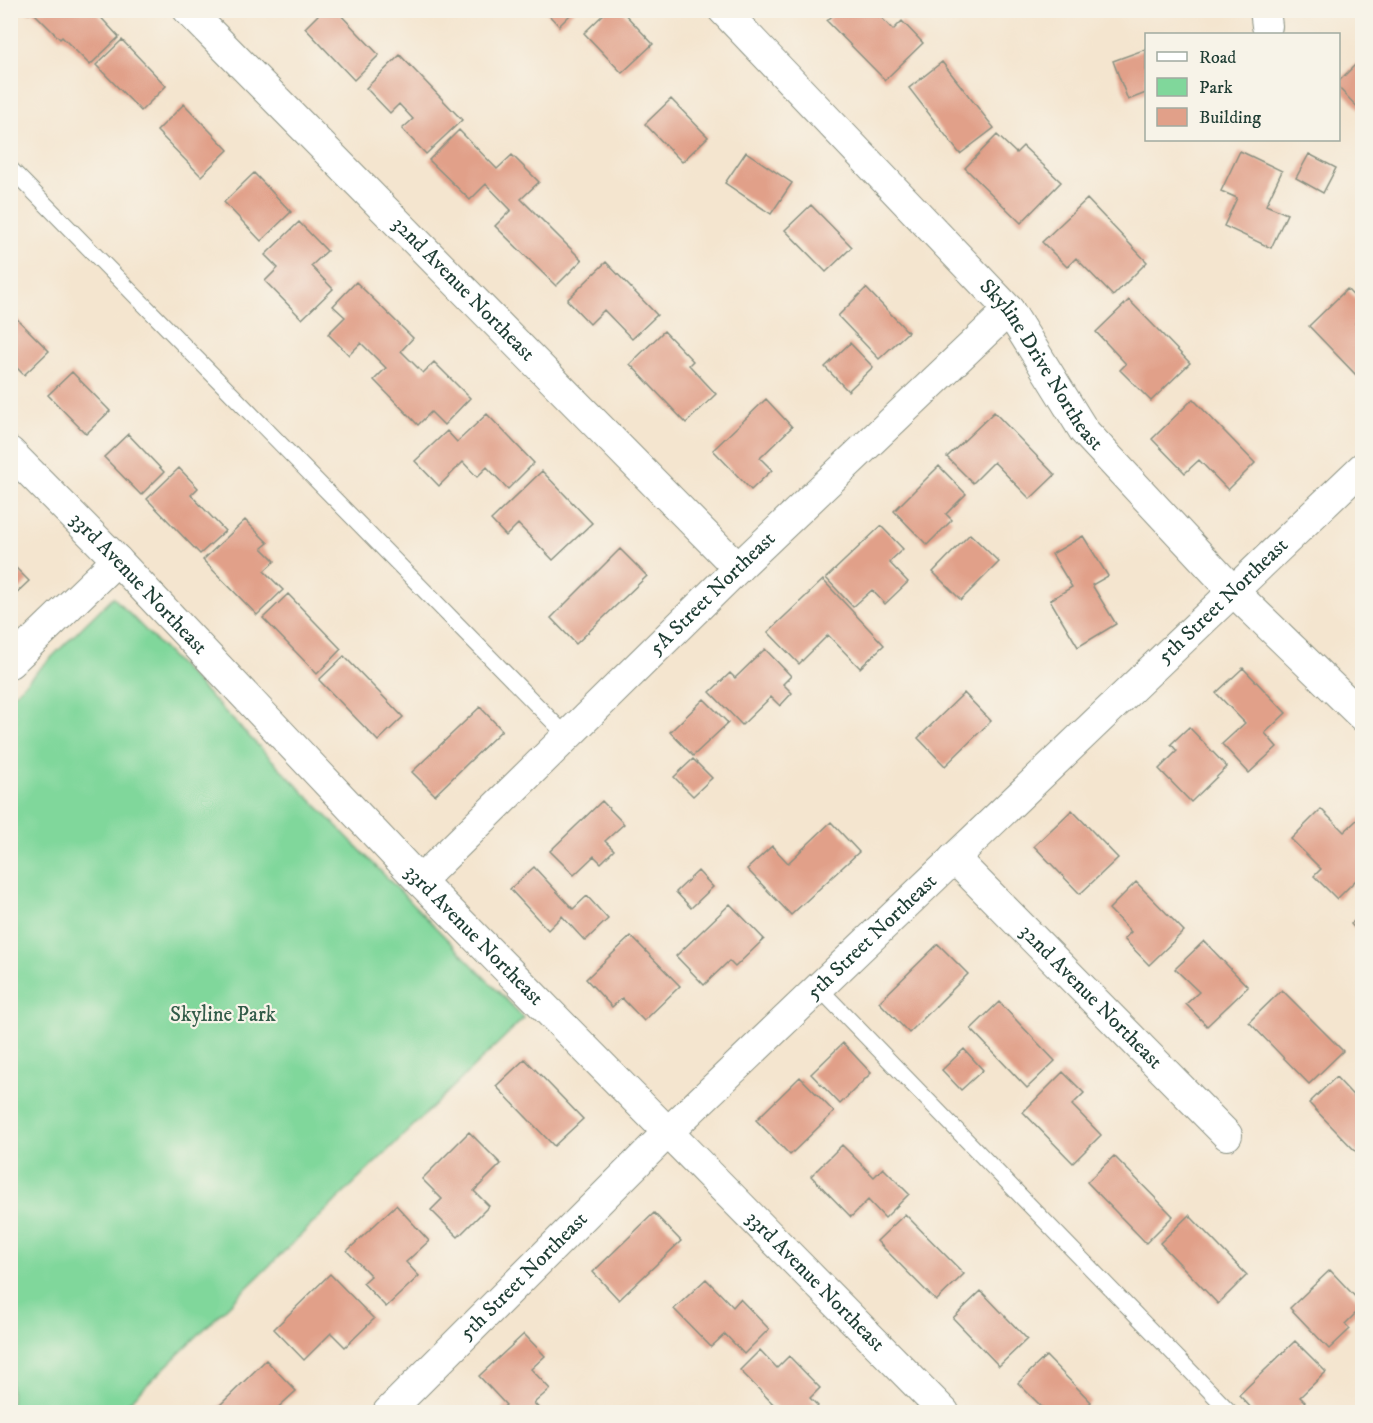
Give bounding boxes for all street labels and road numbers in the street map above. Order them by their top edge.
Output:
street label: 32nd Avenue Northeast [386,211,540,367]
street label: Skyline Drive Northeast [974,274,1109,456]
street label: 33rd Avenue Northeast [64,507,213,660]
street label: 5A Street Northeast [644,526,781,661]
street label: 5th Street Northeast [1152,532,1294,669]
street label: 33rd Avenue Northeast [399,860,549,1011]
street label: 5th Street Northeast [801,868,943,1005]
street label: 32nd Avenue Northeast [1014,919,1168,1075]
street label: 5th Street Northeast [454,1206,594,1346]
street label: 33rd Avenue Northeast [740,1206,890,1357]

